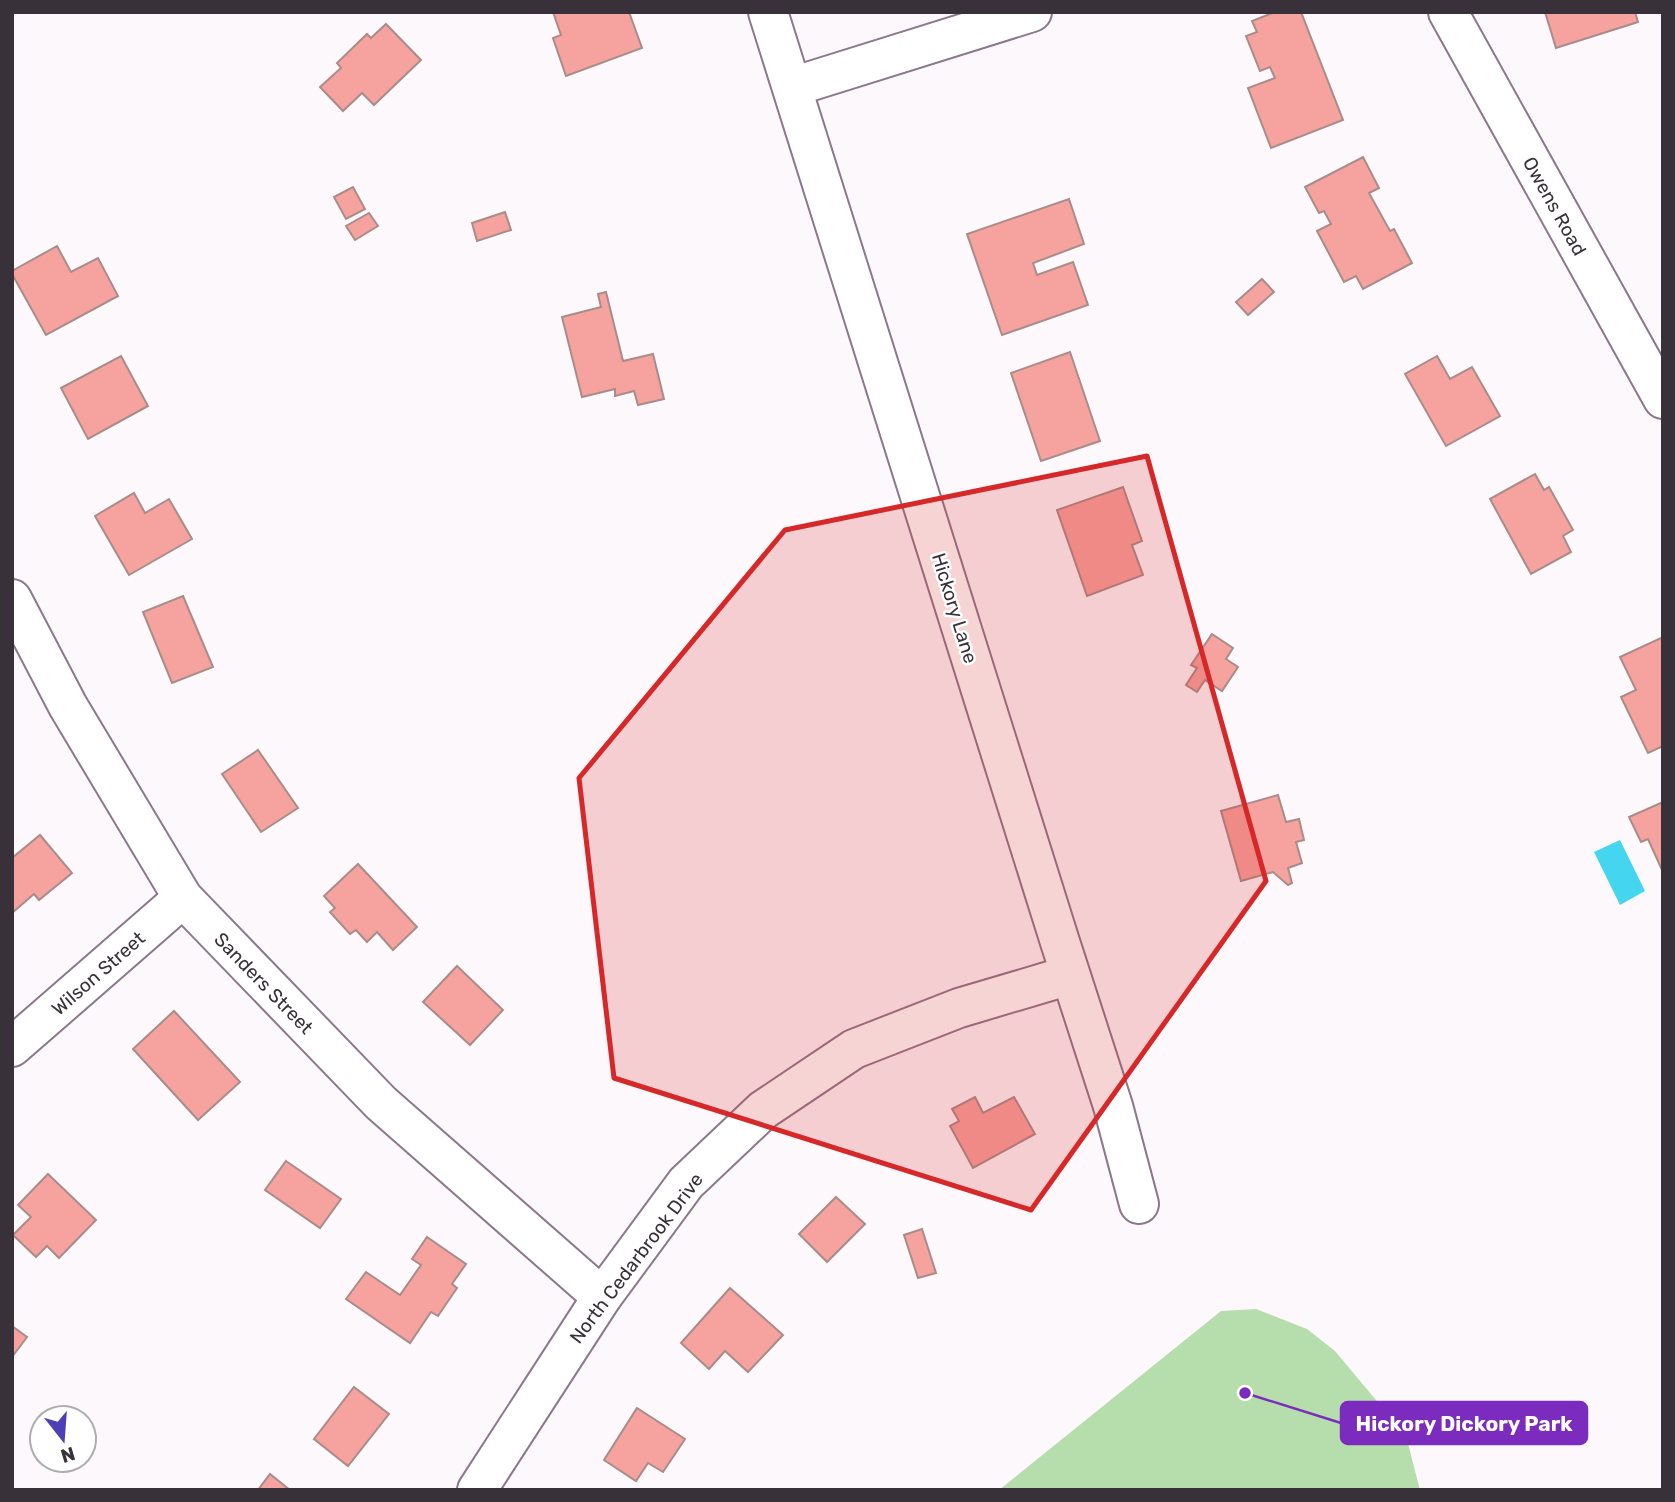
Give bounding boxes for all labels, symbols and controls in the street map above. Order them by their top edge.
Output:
street label: Owens Road [1518,153,1591,260]
street label: Hickory Lane [927,550,982,666]
street label: Wilson Street [47,926,150,1020]
street label: Sanders Street [209,928,318,1039]
street label: North Cedarbrook Drive [565,1169,708,1348]
callout: Hickory Dickory Park [1341,1402,1587,1444]
north arrow [28,1404,98,1474]
text: Hickory Dickory Park [1356,1411,1573,1436]
text: N [58,1442,78,1468]

